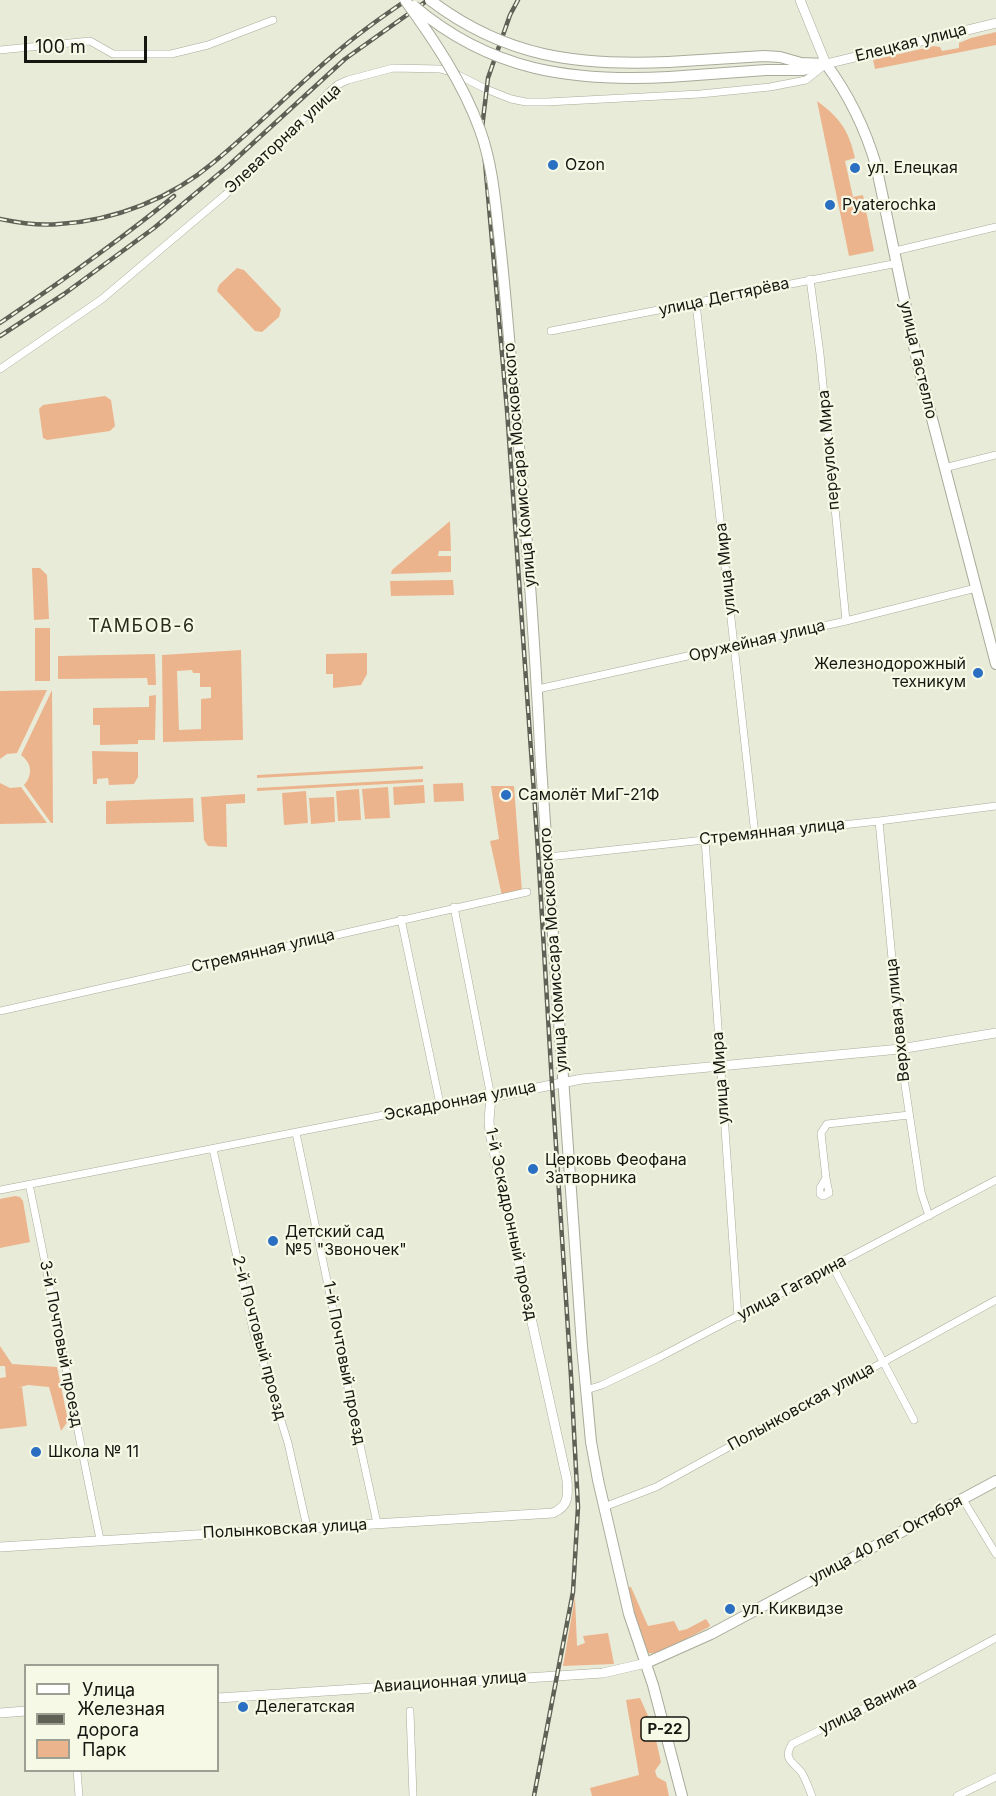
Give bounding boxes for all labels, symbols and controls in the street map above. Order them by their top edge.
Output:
street label: Елецкая улица [853,20,969,66]
scale bar [27,24,150,62]
text: 100 m [35,36,86,57]
street label: Элеваторная улица [221,80,345,198]
place label: Ozon [565,155,605,175]
marker: Ozon [546,158,560,172]
place label: ул. Елецкая [867,158,958,178]
marker: ул. Елецкая [848,161,862,175]
place label: Pyaterochka [842,195,936,215]
marker: Pyaterochka [823,198,837,212]
street label: улица Дегтярёва [657,274,791,320]
street label: улица Гастелло [895,299,941,421]
street label: улица Комиссара Московского [500,342,540,588]
street label: переулок Мира [814,389,844,511]
street label: улица Мира [712,522,740,616]
district label: ТАМБОВ-6 [88,616,196,638]
street label: Оружейная улица [687,616,827,666]
place label: Железнодорожный техникум [814,654,966,692]
marker: Железнодорожный техникум [971,666,985,680]
place label: Самолёт МиГ-21Ф [518,785,659,805]
marker: Самолёт МиГ-21Ф [499,788,513,802]
street label: Стремянная улица [698,815,846,849]
street label: улица Комиссара Московского [536,827,572,1073]
street label: Стремянная улица [189,925,337,977]
street label: Верховая улица [882,957,914,1083]
street label: улица Мира [708,1031,734,1125]
street label: Эскадронная улица [382,1077,538,1125]
street label: 1-й Эскадронный проезд [481,1126,541,1322]
place label: Церковь Феофана Затворника [545,1150,687,1188]
marker: Церковь Феофана Затворника [526,1162,540,1176]
place label: Детский сад №5 "Звоночек" [285,1222,407,1260]
marker: Детский сад №5 "Звоночек" [266,1234,280,1248]
street label: улица Гагарина [734,1251,850,1325]
street label: 2-й Почтовый проезд [228,1254,290,1422]
street label: 3-й Почтовый проезд [35,1259,87,1429]
street label: 1-й Почтовый проезд [319,1280,369,1446]
street label: Полынковская улица [724,1359,878,1455]
place label: Школа № 11 [48,1442,139,1462]
marker: Школа № 11 [29,1445,43,1459]
street label: улица 40 лет Октября [806,1491,966,1589]
street label: Полынковская улица [202,1515,368,1543]
place label: ул. Киквидзе [742,1599,843,1619]
marker: ул. Киквидзе [723,1602,737,1616]
legend [24,1664,219,1772]
street label: Авиационная улица [373,1667,527,1697]
street label: улица Ванина [816,1673,920,1739]
text: Улица [82,1679,135,1700]
place label: Делегатская [255,1697,355,1717]
text: Железная дорога [77,1698,165,1740]
marker: Делегатская [236,1700,250,1714]
road number: Р-22 [641,1717,689,1741]
text: Парк [82,1739,126,1760]

